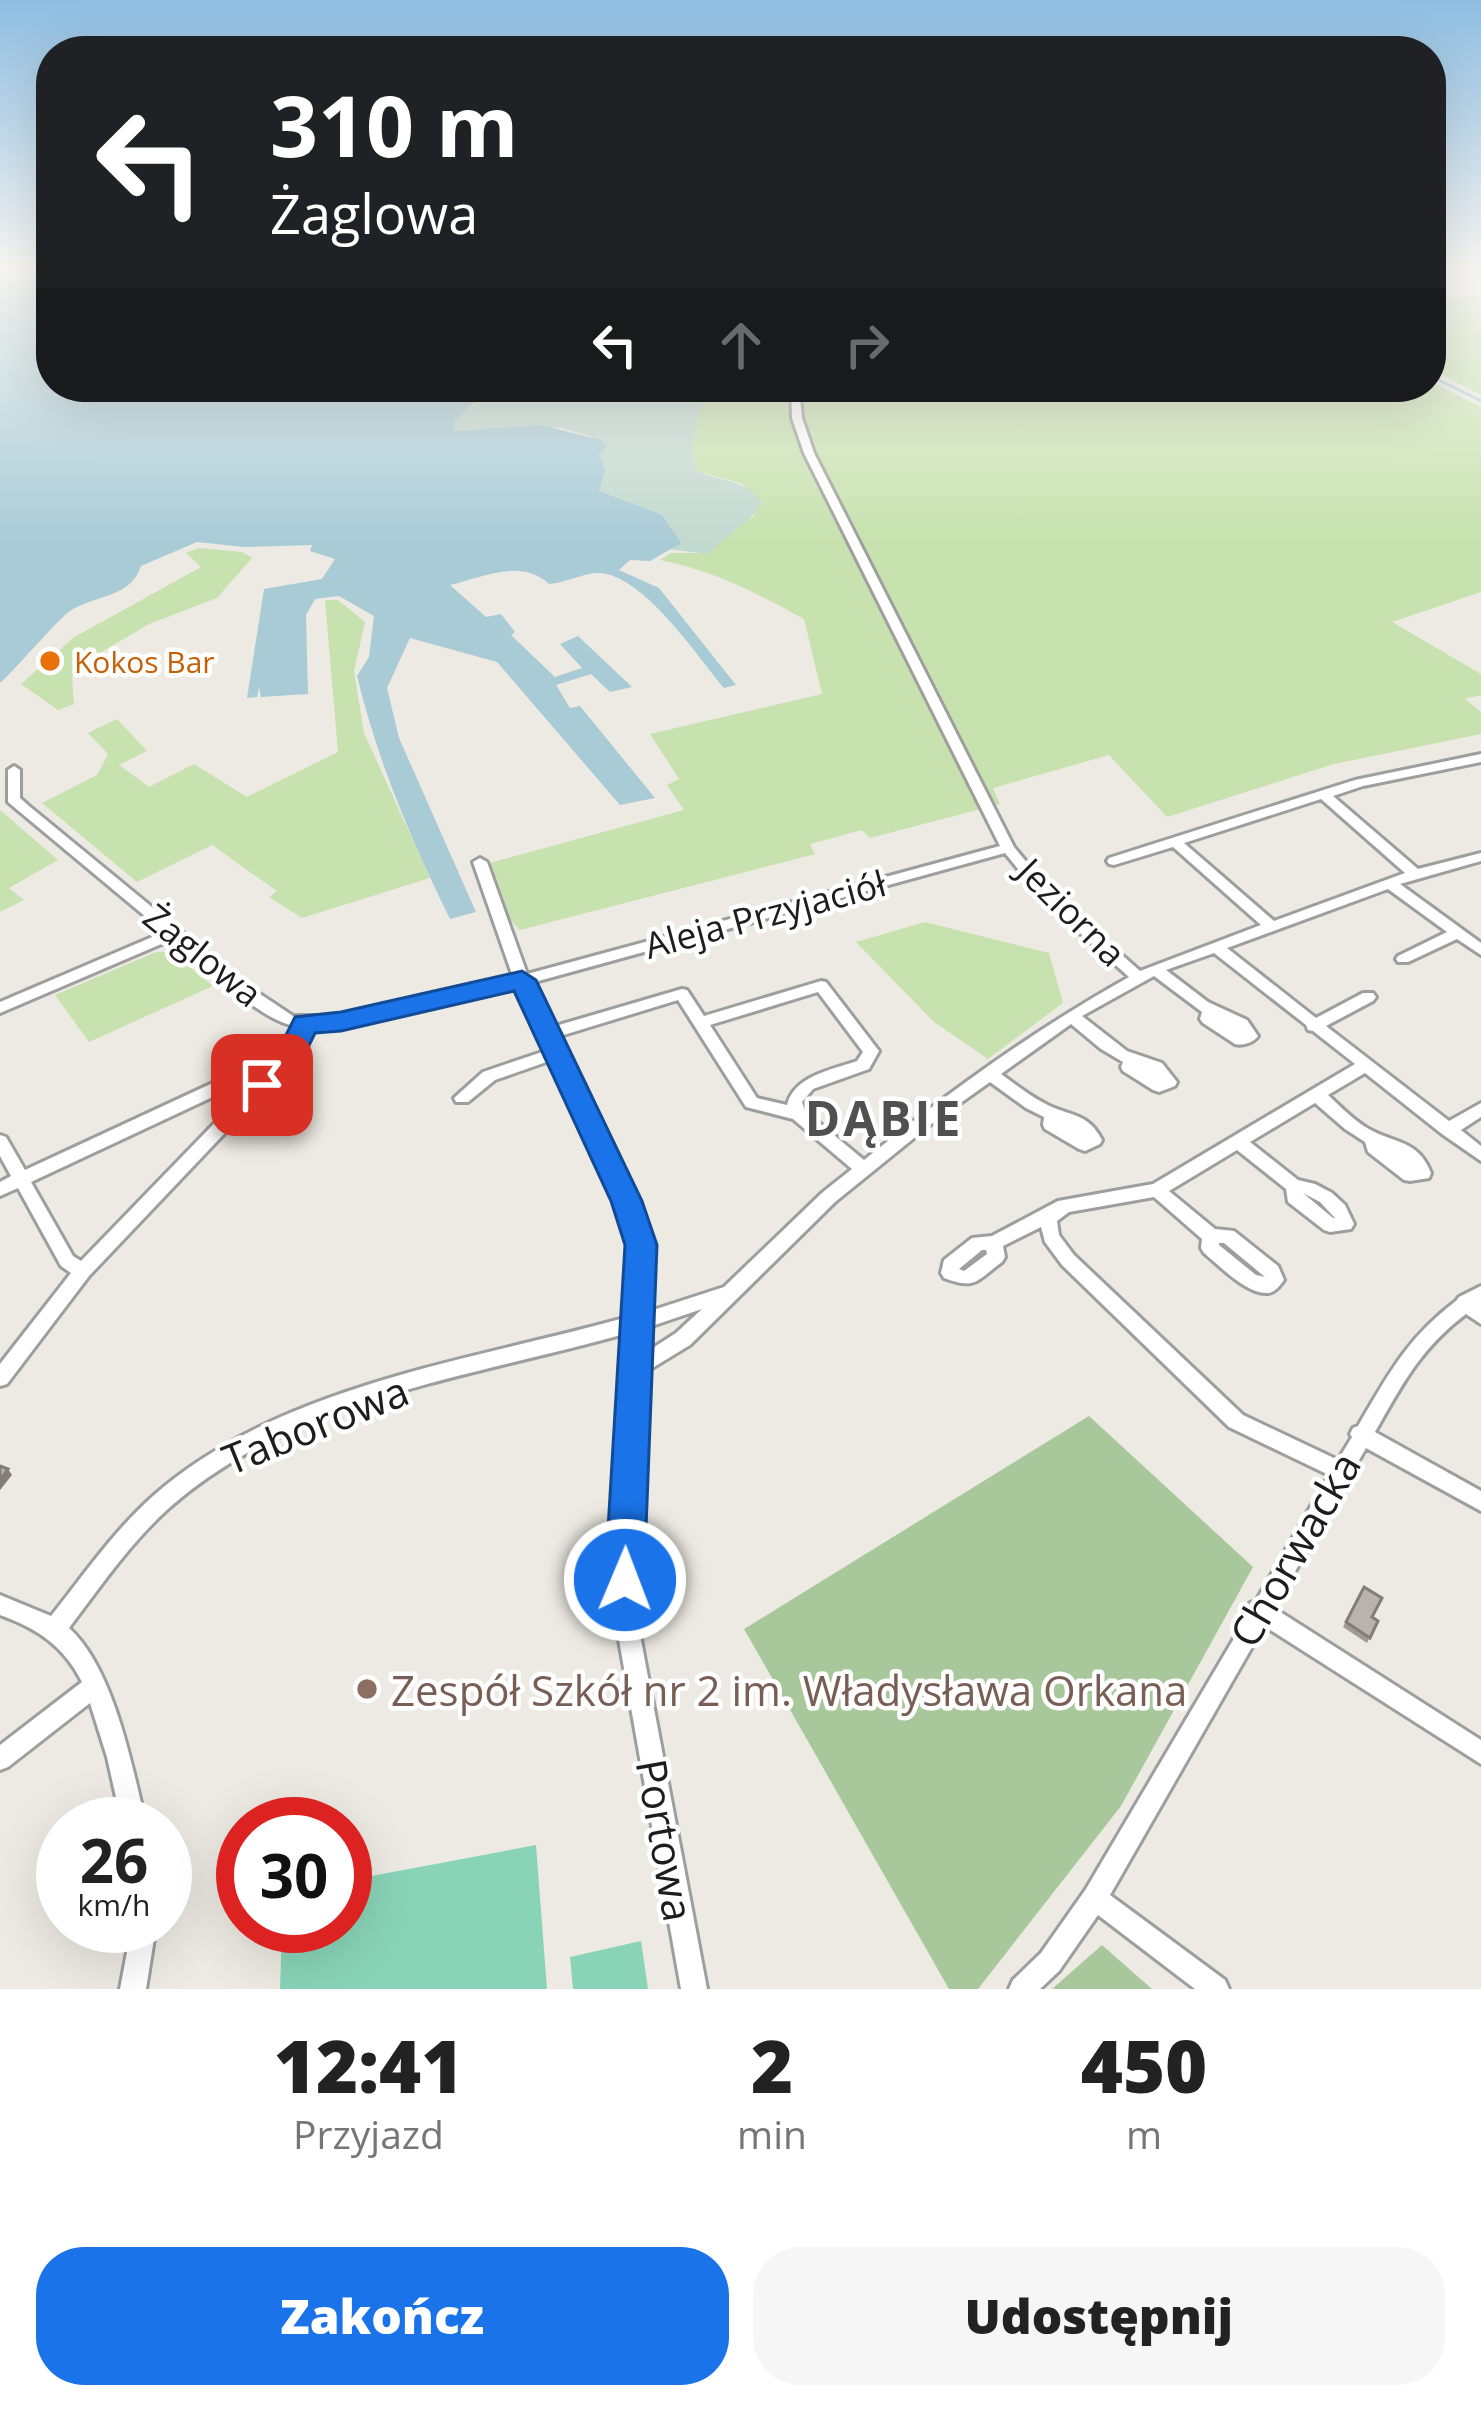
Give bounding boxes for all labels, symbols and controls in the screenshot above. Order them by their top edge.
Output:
text: 310 m [270,67,518,182]
icon: left [72,84,228,240]
text: Żaglowa [270,176,478,250]
icon: left [582,312,648,378]
icon: ahead [708,312,774,378]
icon: right [834,312,900,378]
place label: Kokos Bar [74,641,215,682]
marker: Kokos Bar [37,648,63,674]
street label: Jeziorna [1005,845,1137,977]
street label: Aleja Przyjaciół [639,858,892,970]
street label: Żaglowa [134,892,272,1018]
pin [211,1034,313,1136]
icon: arrive [229,1052,295,1118]
district label: DĄBIE [805,1085,963,1150]
street label: Taborowa [214,1361,416,1487]
street label: Chorwacka [1215,1441,1373,1657]
position arrow [562,1517,688,1643]
place label: Zespół Szkół nr 2 im. Władysława Orkana [391,1661,1187,1718]
marker: Zespół Szkół nr 2 im. Władysława Orkana [354,1676,380,1702]
street label: Portowa [624,1754,708,1926]
speed limit sign: 30 [216,1797,372,1953]
text: 26 [80,1819,148,1901]
text: km/h [78,1884,150,1925]
text: 12:41 [274,2016,463,2114]
text: 2 [751,2016,793,2114]
text: 450 [1081,2016,1207,2114]
text: Przyjazd [293,2107,444,2160]
text: min [737,2107,807,2160]
text: m [1126,2107,1162,2160]
button: Zakończ [36,2247,729,2385]
button: Udostępnij [753,2247,1445,2385]

